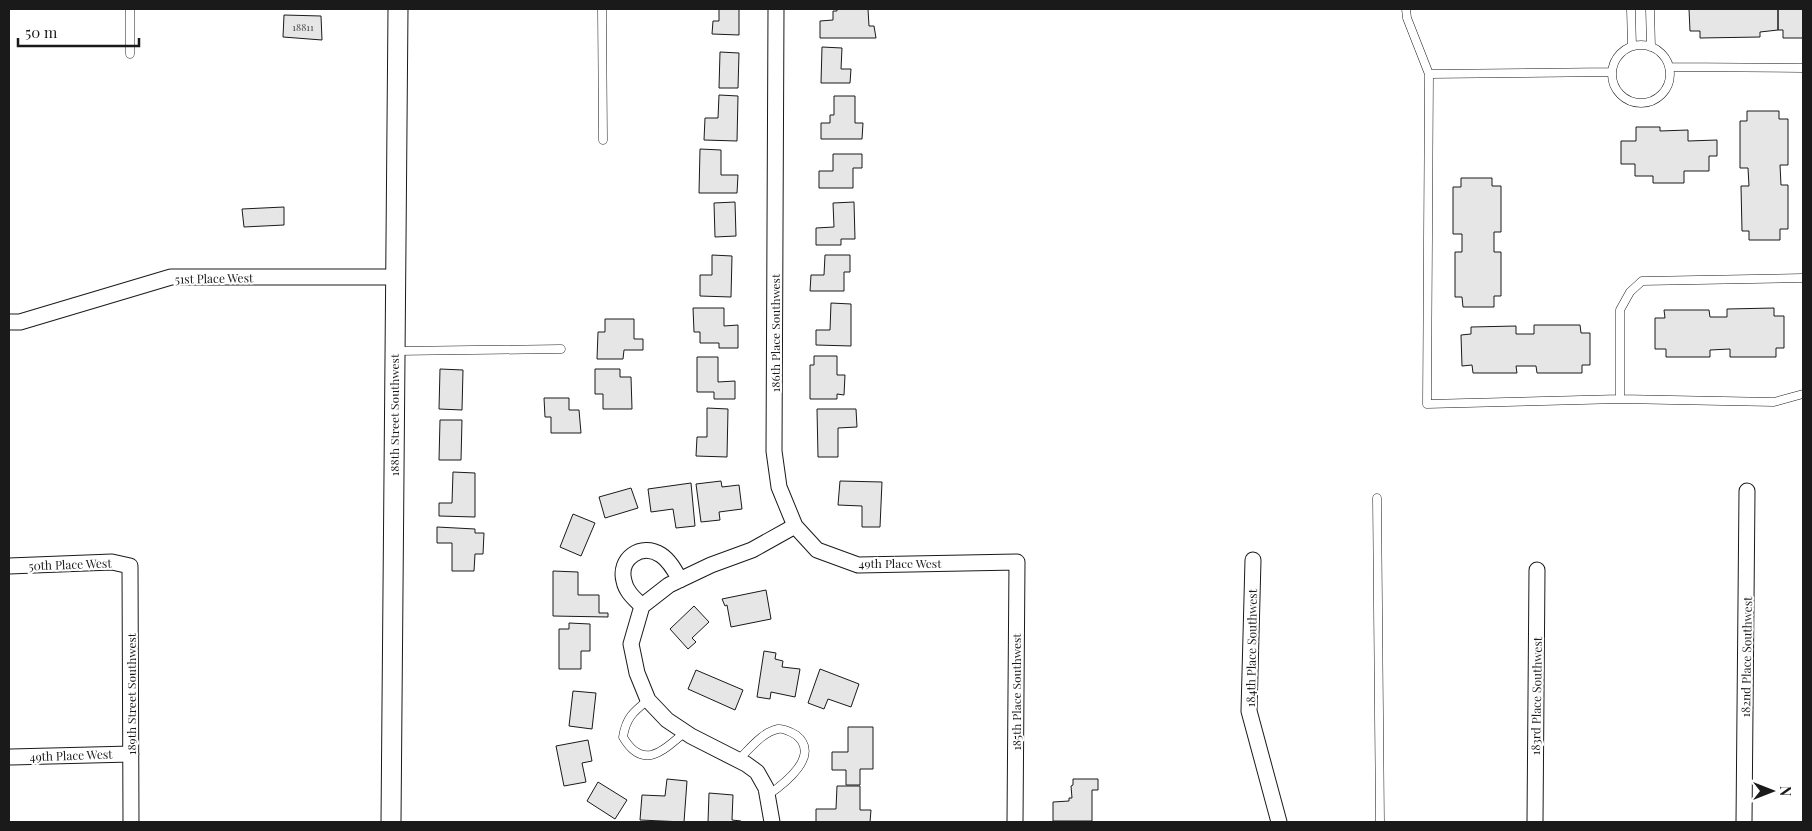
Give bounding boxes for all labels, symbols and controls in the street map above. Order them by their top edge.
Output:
scale bar [18,15,139,47]
house number: 18811 [292,20,314,34]
text: 50 m [25,22,58,42]
street label: 51st Place West [175,269,254,287]
street label: 186th Place Southwest [767,273,783,392]
street label: 188th Street Southwest [386,353,402,476]
street label: 50th Place West [28,555,113,573]
street label: 49th Place West [859,555,942,571]
street label: 184th Place Southwest [1242,588,1260,707]
street label: 182nd Place Southwest [1737,596,1755,718]
street label: 189th Street Southwest [123,632,139,755]
street label: 185th Place Southwest [1008,633,1024,751]
street label: 183rd Place Southwest [1527,636,1545,755]
street label: 49th Place West [29,746,113,764]
north arrow [1747,766,1797,816]
text: N [1776,786,1795,796]

